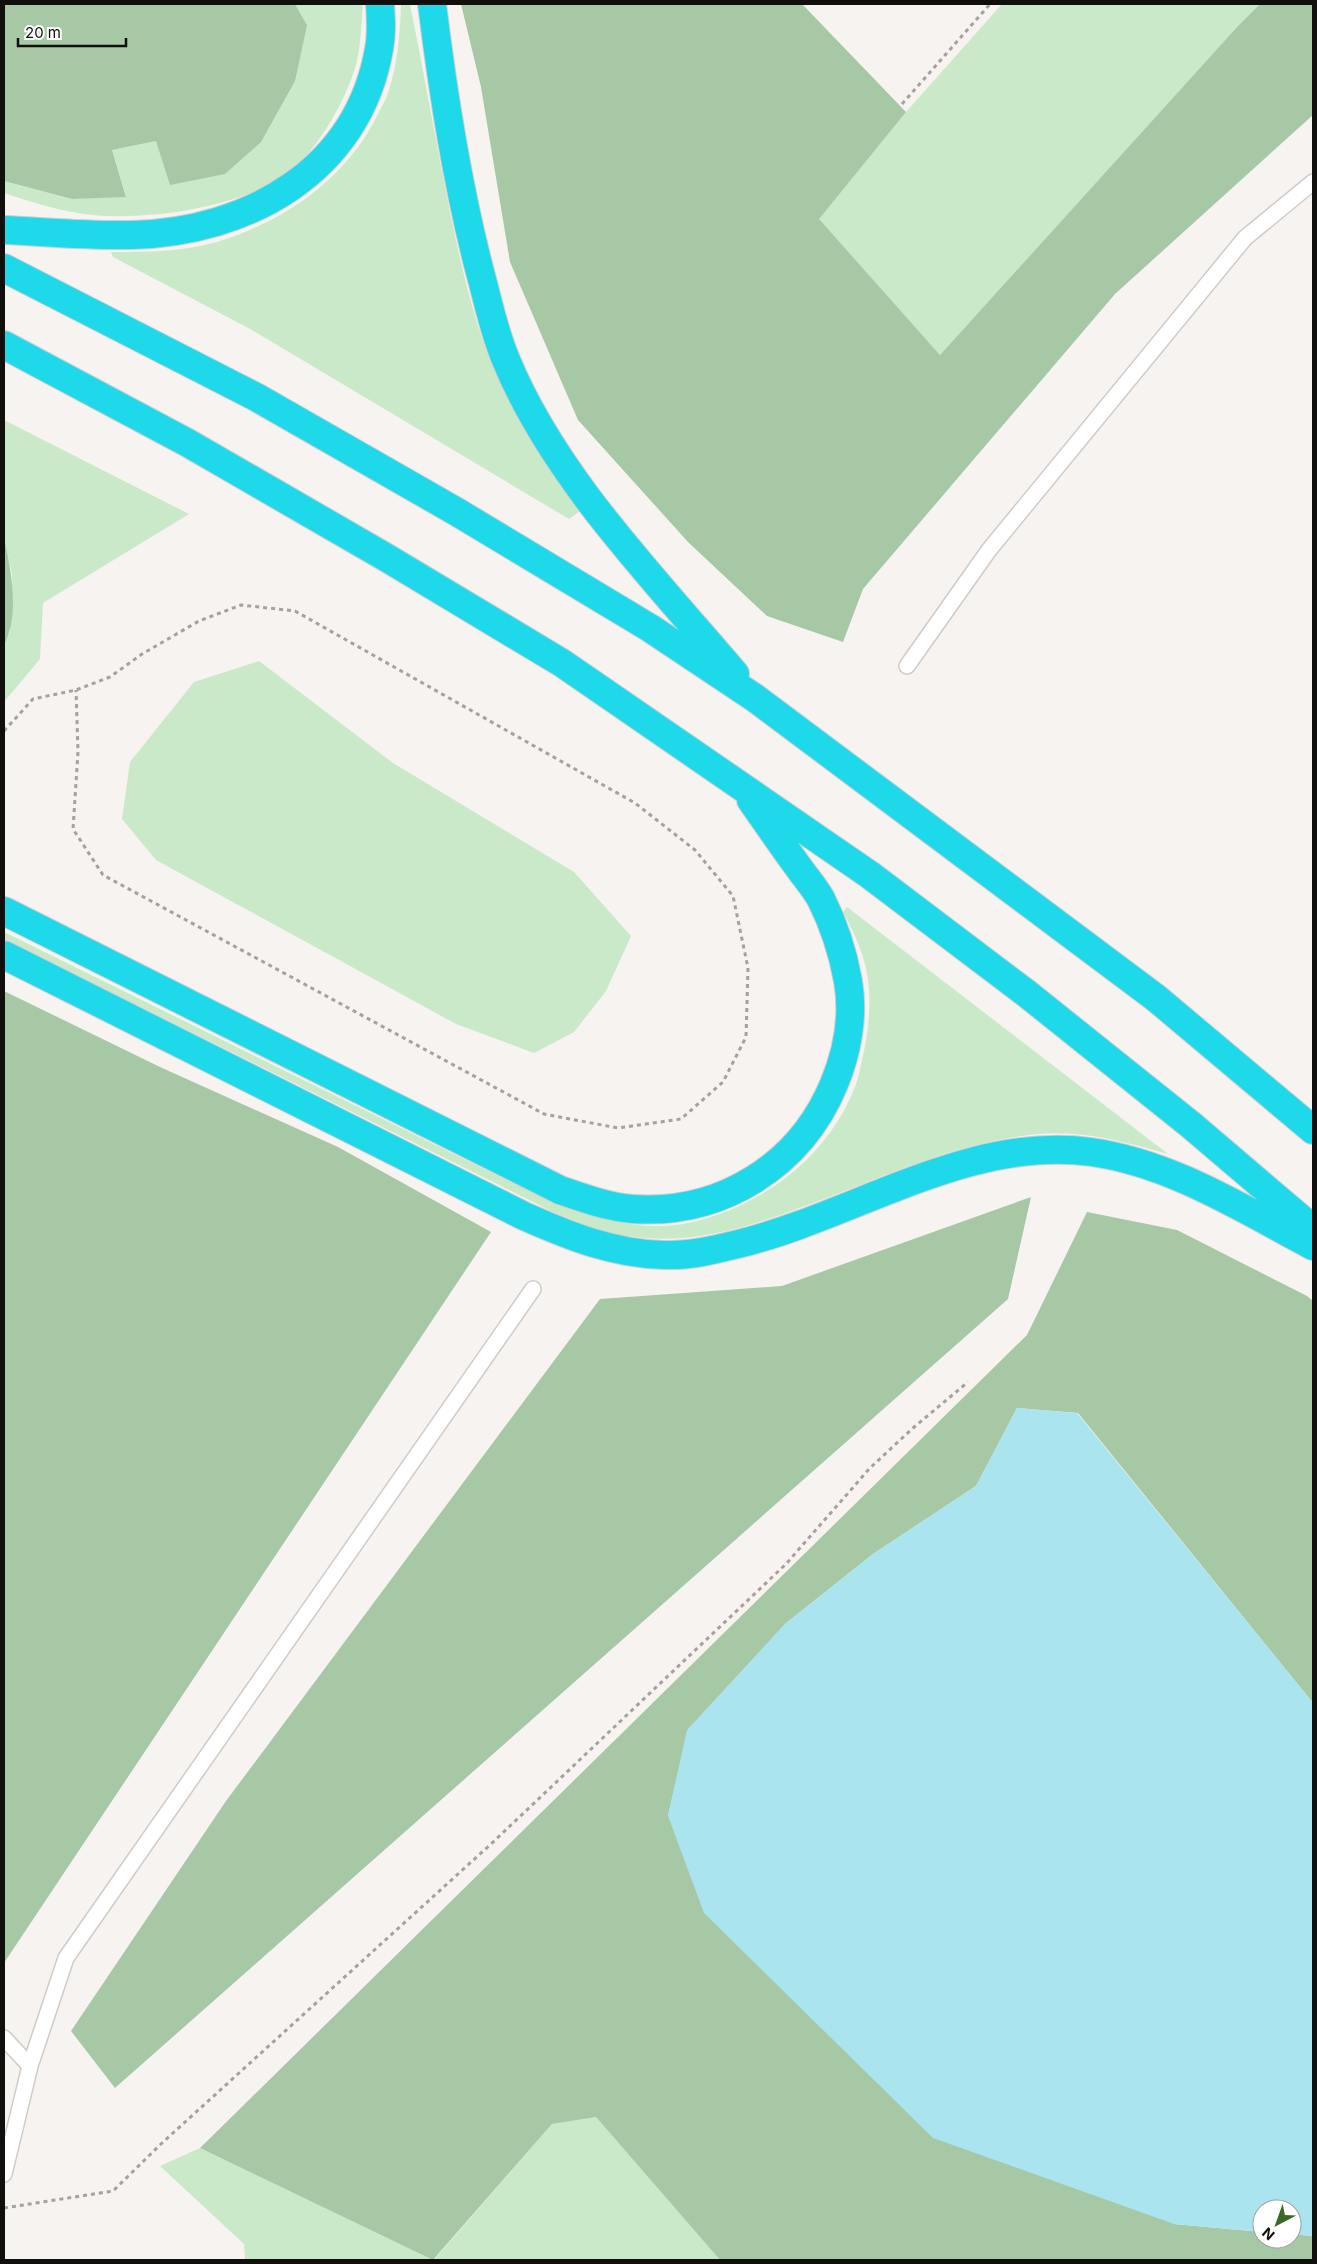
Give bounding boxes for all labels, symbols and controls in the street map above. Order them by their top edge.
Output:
scale bar [18,15,125,47]
text: 20 m [25,23,61,42]
north arrow [1252,2199,1302,2249]
text: N [1259,2224,1278,2244]

